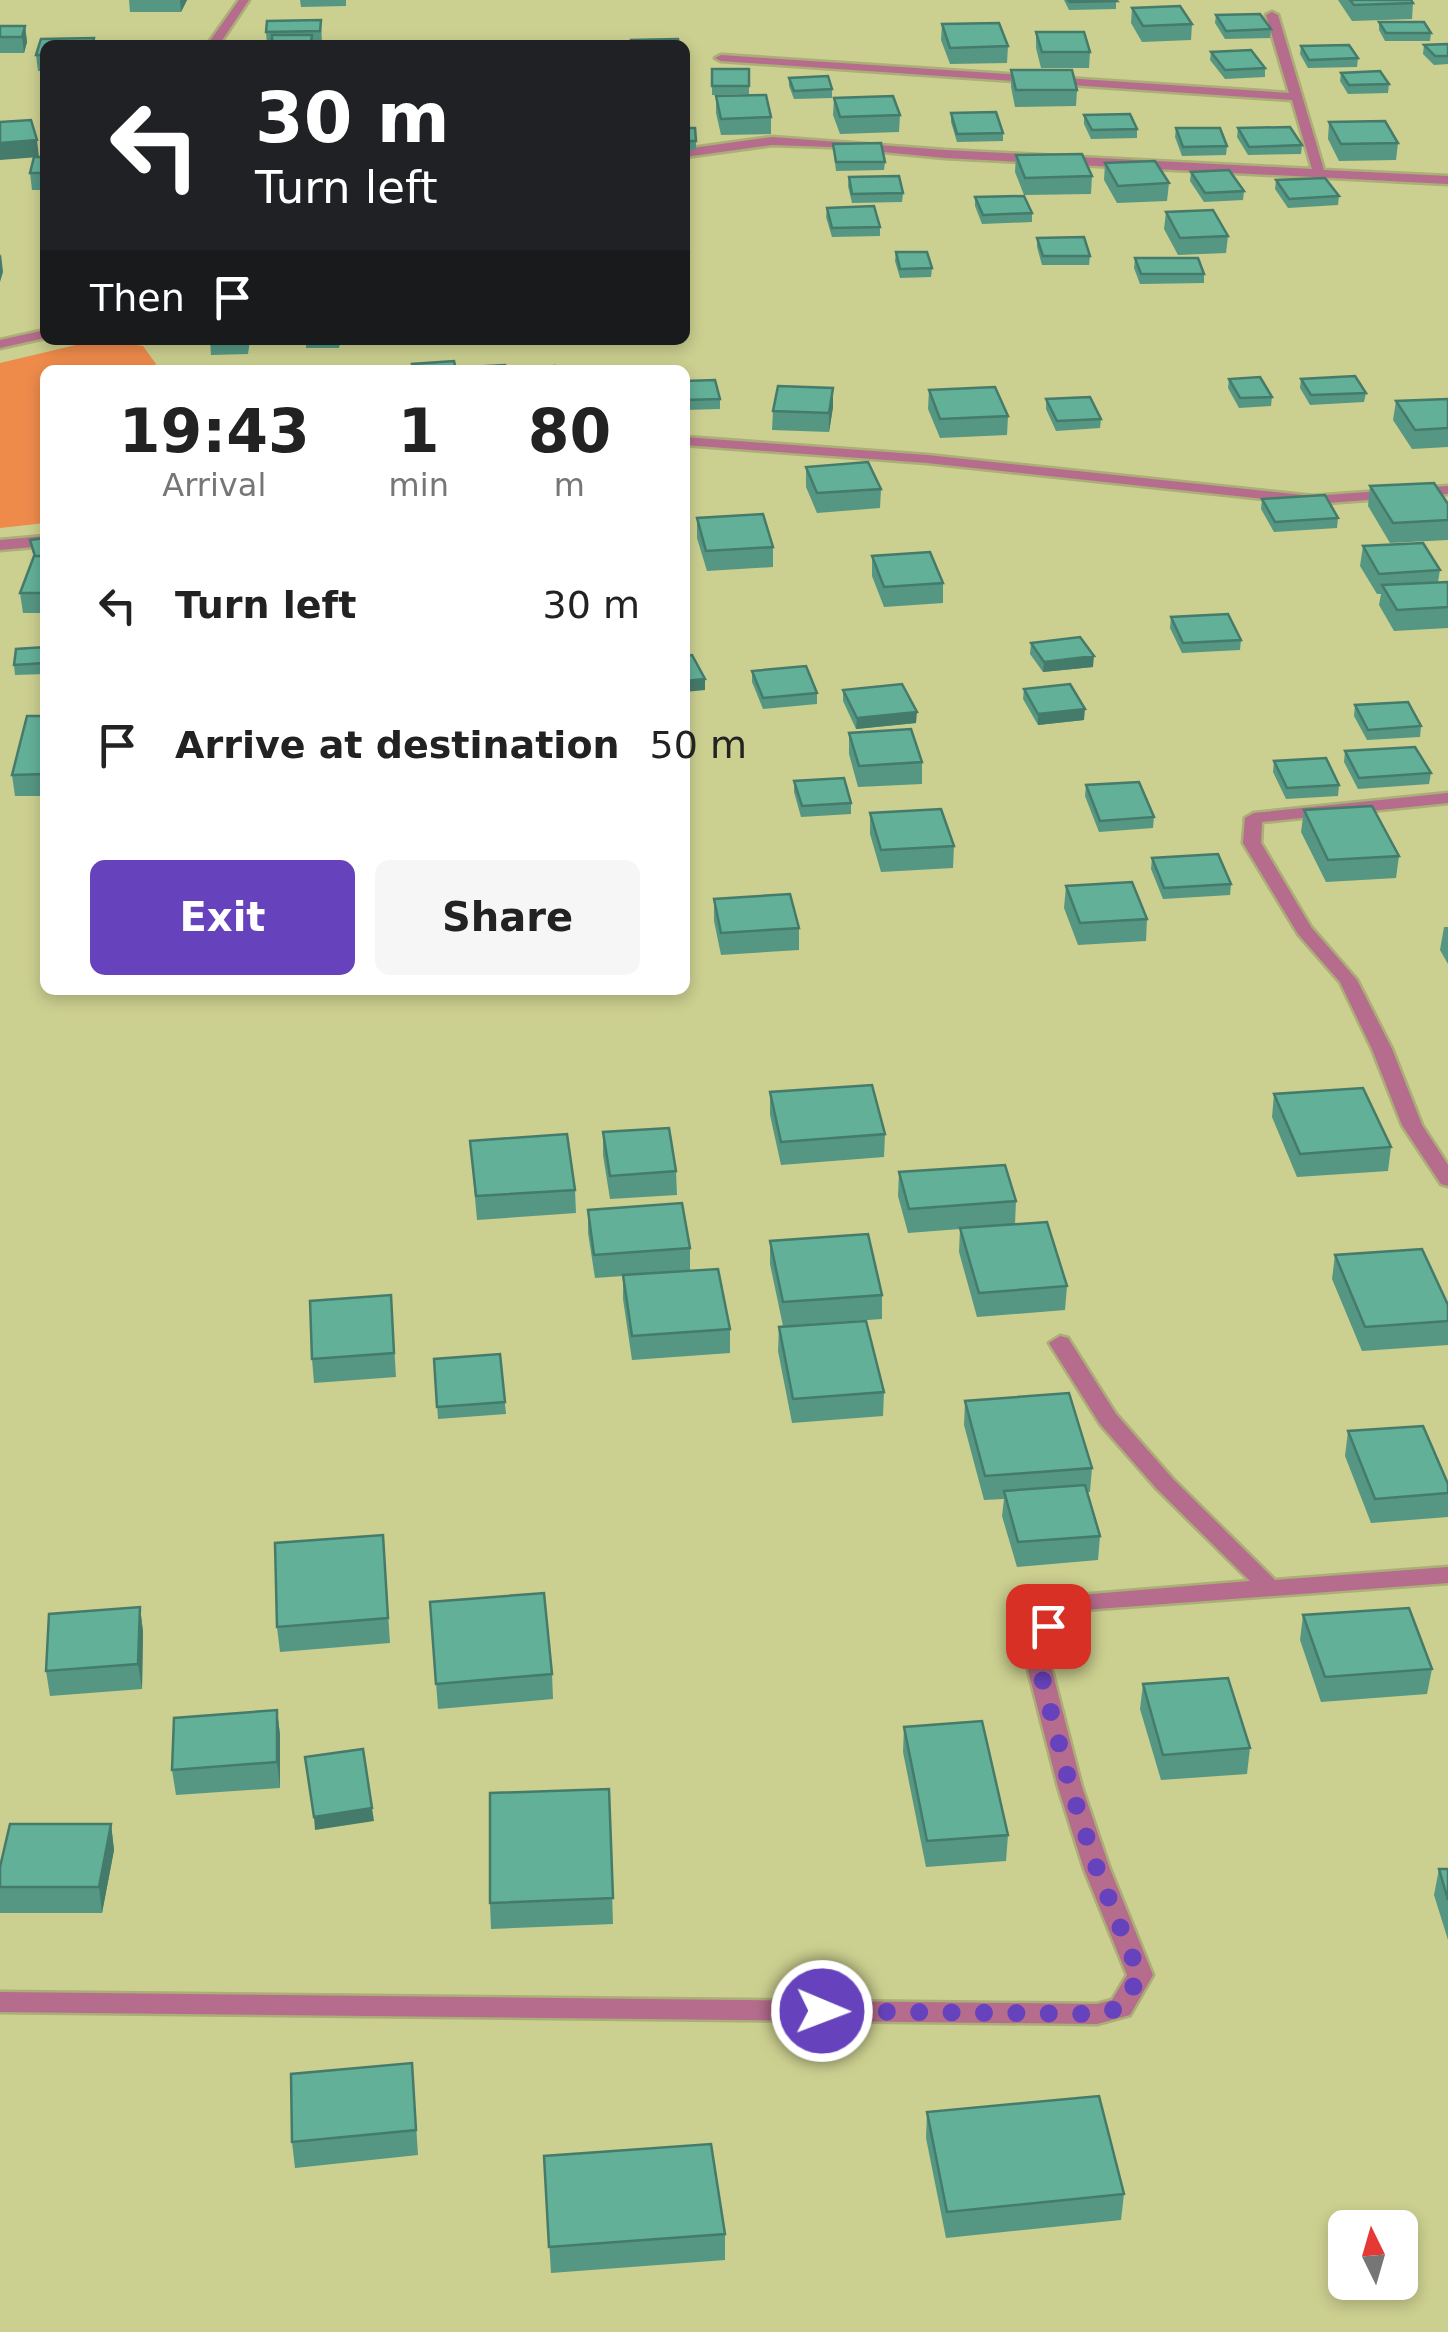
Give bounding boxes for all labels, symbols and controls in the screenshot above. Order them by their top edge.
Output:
text: 30 m [255,77,450,159]
icon: left [90,80,220,210]
text: Turn left [255,161,438,214]
icon: arrive [205,270,260,325]
text: Then [90,276,185,320]
text: 19:43 [119,396,310,466]
text: 1 [398,396,440,466]
text: 80 [528,396,611,466]
text: Arrival [162,466,266,504]
text: min [389,466,449,504]
text: m [554,466,585,504]
icon: left [90,578,145,633]
text: Turn left [175,583,356,627]
text: 30 m [543,583,640,627]
icon: arrive [90,718,145,773]
text: Arrive at destination [175,723,620,767]
text: 50 m [650,723,747,767]
button: Exit [90,860,355,975]
button: Share [375,860,640,975]
pin [1006,1584,1091,1669]
icon: arrive [1021,1599,1076,1654]
position arrow [770,1959,874,2063]
north arrow [1328,2210,1418,2300]
map controls [1328,2210,1418,2300]

